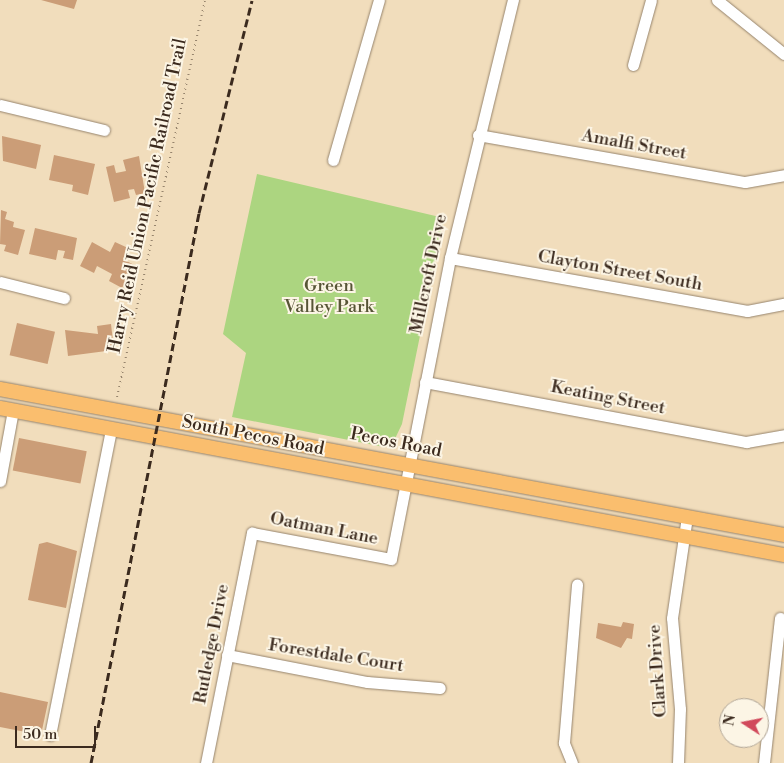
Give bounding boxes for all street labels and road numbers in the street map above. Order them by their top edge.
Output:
street label: Harry Reid Union Pacific Railroad Trail [104,37,192,355]
street label: Amalfi Street [580,125,688,165]
street label: Millcroft Drive [406,212,452,336]
street label: Clayton Street South [536,246,704,296]
street label: Keating Street [549,376,667,420]
street label: South Pecos Road [180,412,326,460]
street label: Pecos Road [348,424,444,462]
street label: Oatman Lane [268,508,380,550]
street label: Rutledge Drive [190,582,234,706]
street label: Clark Drive [644,624,672,718]
street label: Forestdale Court [267,635,405,677]

